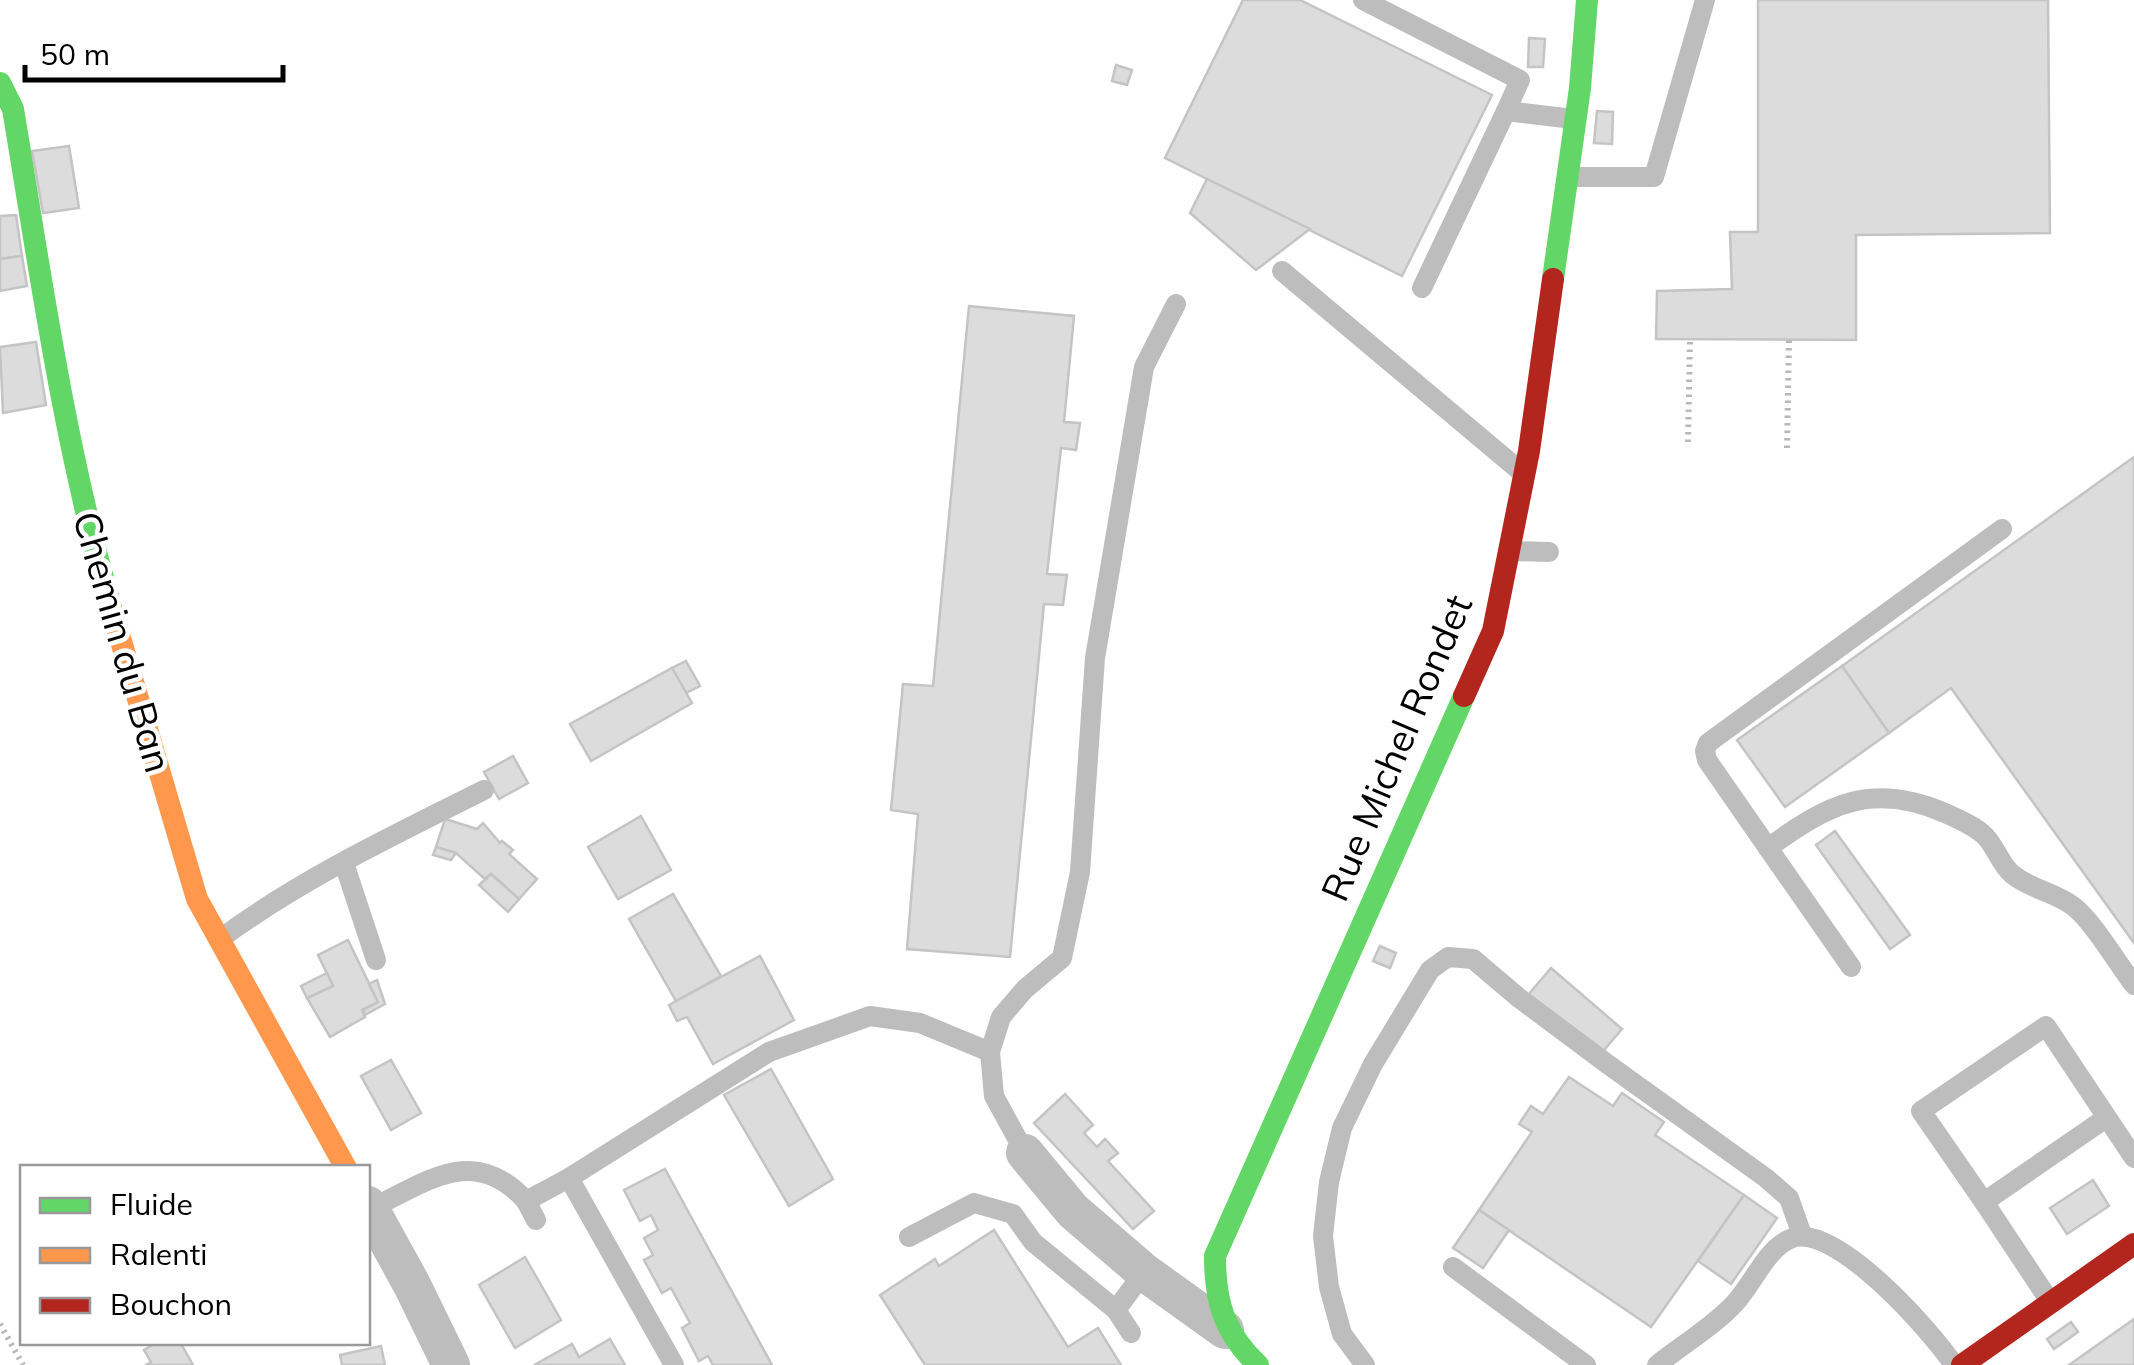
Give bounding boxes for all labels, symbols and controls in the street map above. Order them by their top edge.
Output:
scale bar [25,20,282,82]
text: 50 m [40,35,110,73]
street label: Chemin du Ban [63,506,183,778]
street label: Rue Michel Rondet [1310,587,1482,908]
legend [20,1165,370,1345]
text: Fluide [110,1185,193,1223]
text: Ralenti [110,1235,207,1273]
text: Bouchon [110,1285,232,1323]

